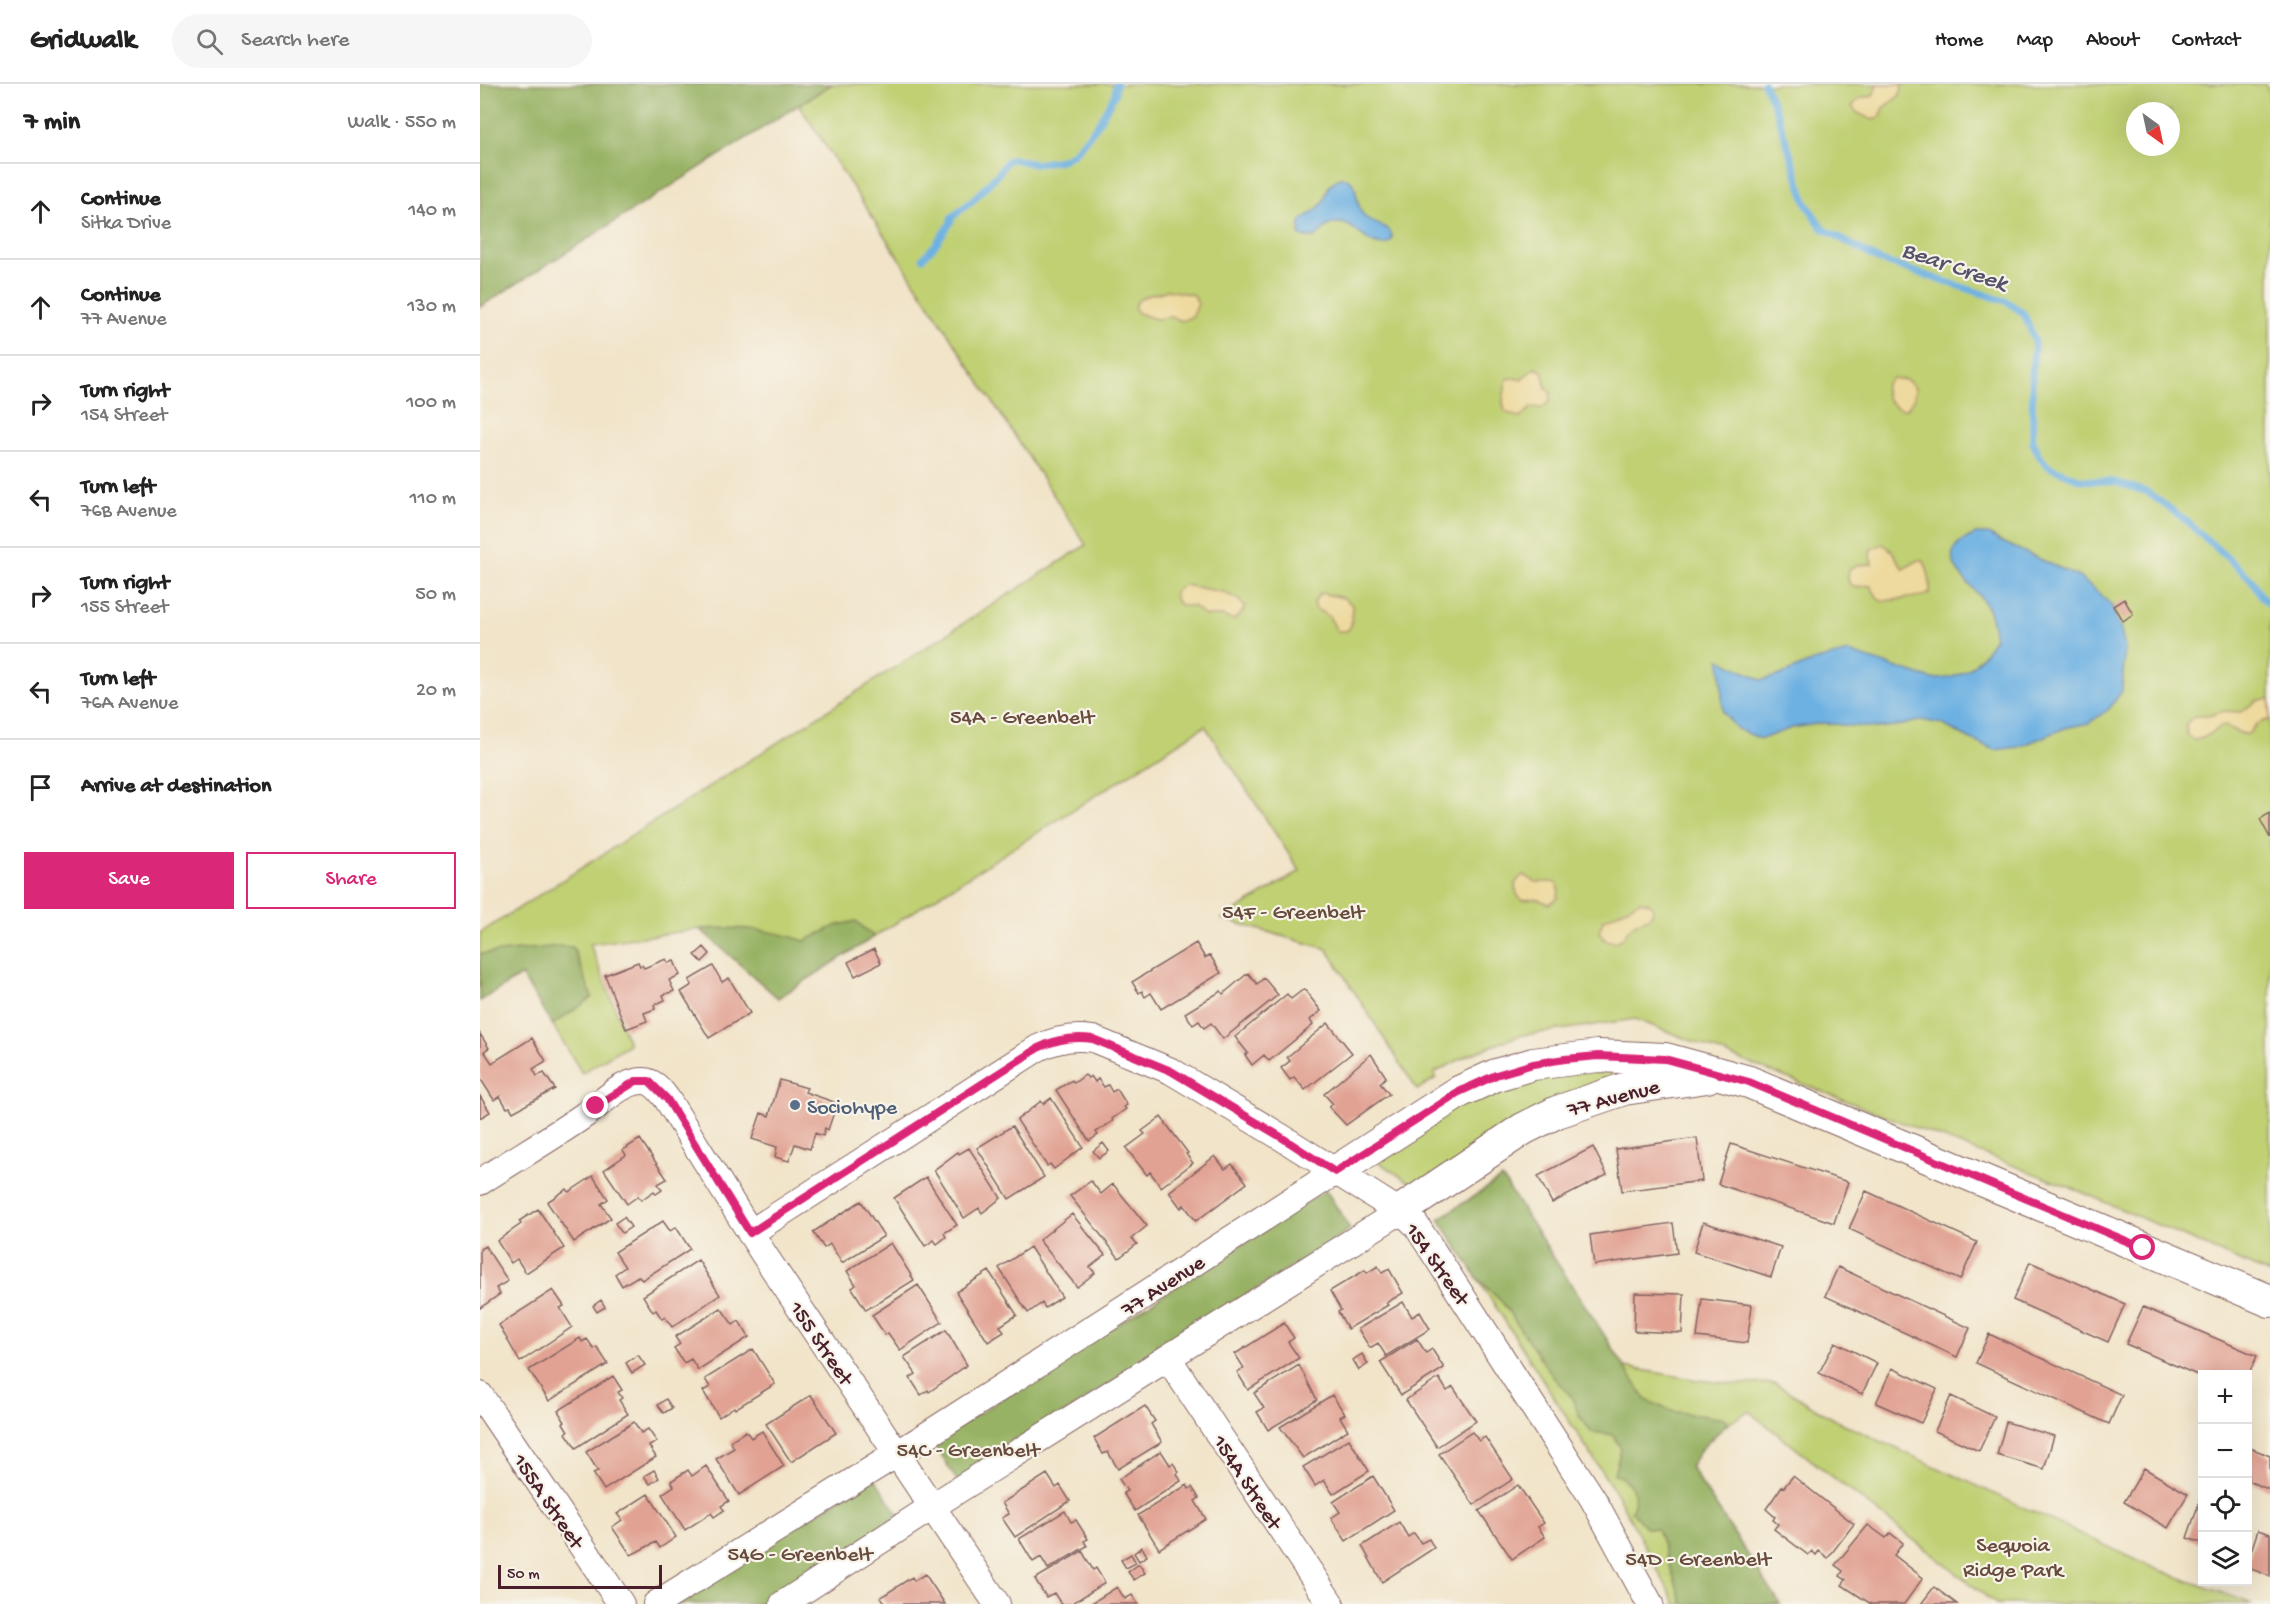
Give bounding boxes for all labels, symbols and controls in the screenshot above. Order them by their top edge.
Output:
search box [172,14,592,68]
text: Gridwalk [30,25,136,58]
icon: search [193,25,226,58]
text: Search here [241,28,349,54]
text: Home [1935,29,1983,54]
text: Map [2016,29,2053,54]
text: About [2086,29,2139,54]
text: Contact [2172,29,2240,54]
north arrow [2126,102,2180,156]
text: 7 min [24,108,80,139]
text: Walk · 550 m [347,112,456,135]
text: Continue [81,187,161,213]
icon: ahead [24,195,57,228]
text: 140 m [408,200,456,223]
text: Sitka Drive [81,213,171,236]
water label: Bear Creek [1898,237,2012,301]
text: Continue [81,283,161,309]
icon: ahead [24,291,57,324]
text: 130 m [407,296,456,319]
text: 77 Avenue [81,309,167,332]
text: Turn right [81,379,169,405]
icon: right [24,387,57,420]
text: 100 m [406,392,456,415]
text: 154 Street [81,405,167,428]
text: Turn left [81,475,155,501]
icon: left [24,483,57,516]
text: 110 m [410,488,456,511]
text: 76B Avenue [81,501,177,524]
text: Turn right [81,571,169,597]
icon: right [24,579,57,612]
text: 50 m [415,584,456,607]
text: 155 Street [81,597,168,620]
text: Turn left [81,667,155,693]
icon: left [24,675,57,708]
text: 20 m [416,680,456,703]
text: 76A Avenue [81,693,178,716]
park label: 54A - Greenbelt [950,706,1096,732]
icon: arrive [24,771,57,804]
text: Arrive at destination [81,774,271,800]
button: Save [24,852,234,909]
button: Share [246,852,456,909]
park label: 54F - Greenbelt [1222,901,1366,927]
street label: 77 Avenue [1564,1075,1664,1125]
route end [582,1092,608,1118]
place label: Sociohype [807,1096,898,1122]
marker: Sociohype [788,1098,802,1112]
street label: 154 Street [1397,1218,1475,1313]
route start [2129,1234,2155,1260]
street label: 77 Avenue [1117,1250,1211,1324]
street label: 155 Street [782,1296,858,1393]
map controls [2198,1370,2252,1586]
button: + [2198,1370,2252,1424]
button: − [2198,1424,2252,1478]
street label: 154A Street [1205,1430,1287,1537]
park label: 54C - Greenbelt [897,1439,1041,1465]
street label: 155A Street [505,1449,589,1556]
button: locate [2198,1478,2252,1532]
button: layers [2198,1532,2252,1586]
park label: Sequoia Ridge Park [1963,1534,2065,1585]
park label: 54G - Greenbelt [728,1543,874,1569]
park label: 54D - Greenbelt [1625,1548,1773,1574]
scale bar [498,1562,662,1590]
text: 50 m [507,1566,540,1585]

